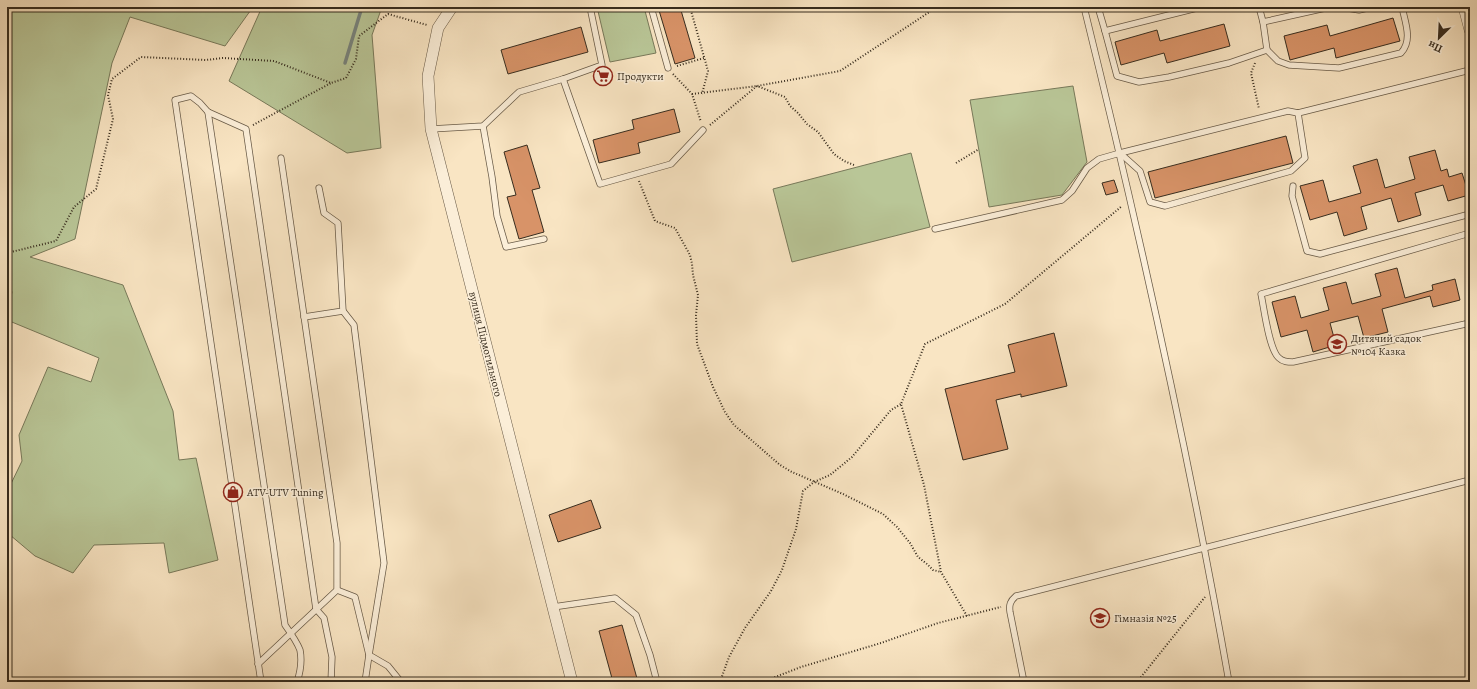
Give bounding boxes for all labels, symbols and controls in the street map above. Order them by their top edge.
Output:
north arrow [1419,18,1459,58]
text: Пн [1425,37,1445,56]
supermarket icon: Продукти [592,65,614,87]
place label: Продукти [617,69,664,84]
street label: вулиця Підмогильного [465,290,506,399]
place label: Дитячий садок №104 Казка [1351,331,1422,359]
school or university icon: Дитячий садок №104 Казка [1326,333,1348,355]
shop icon: ATV-UTV Tuning [222,481,244,503]
place label: ATV-UTV Tuning [246,485,324,500]
school or university icon: Гімназія №25 [1089,607,1111,629]
place label: Гімназія №25 [1114,611,1177,626]

